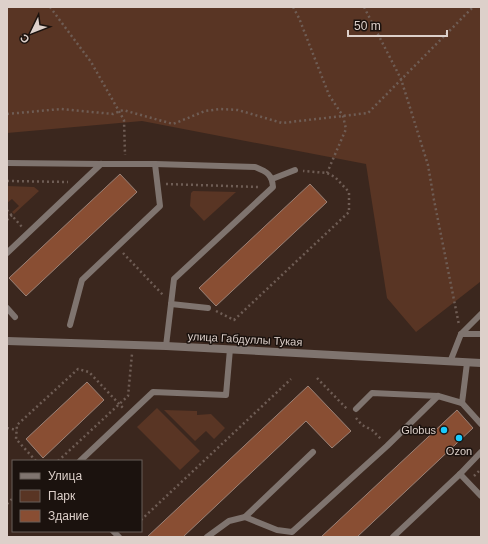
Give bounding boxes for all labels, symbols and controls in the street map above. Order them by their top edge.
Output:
north arrow [12,12,52,52]
scale bar [348,12,447,38]
text: 50 m [354,19,381,33]
text: С [18,32,32,46]
street label: улица Габдуллы Тукая [187,330,303,348]
place label: Globus [401,424,436,436]
marker: Globus [439,425,449,435]
marker: Ozon [454,433,464,443]
place label: Ozon [446,445,472,457]
legend [12,460,142,532]
text: Улица [48,469,82,483]
text: Парк [48,489,76,503]
text: Здание [48,509,89,523]

